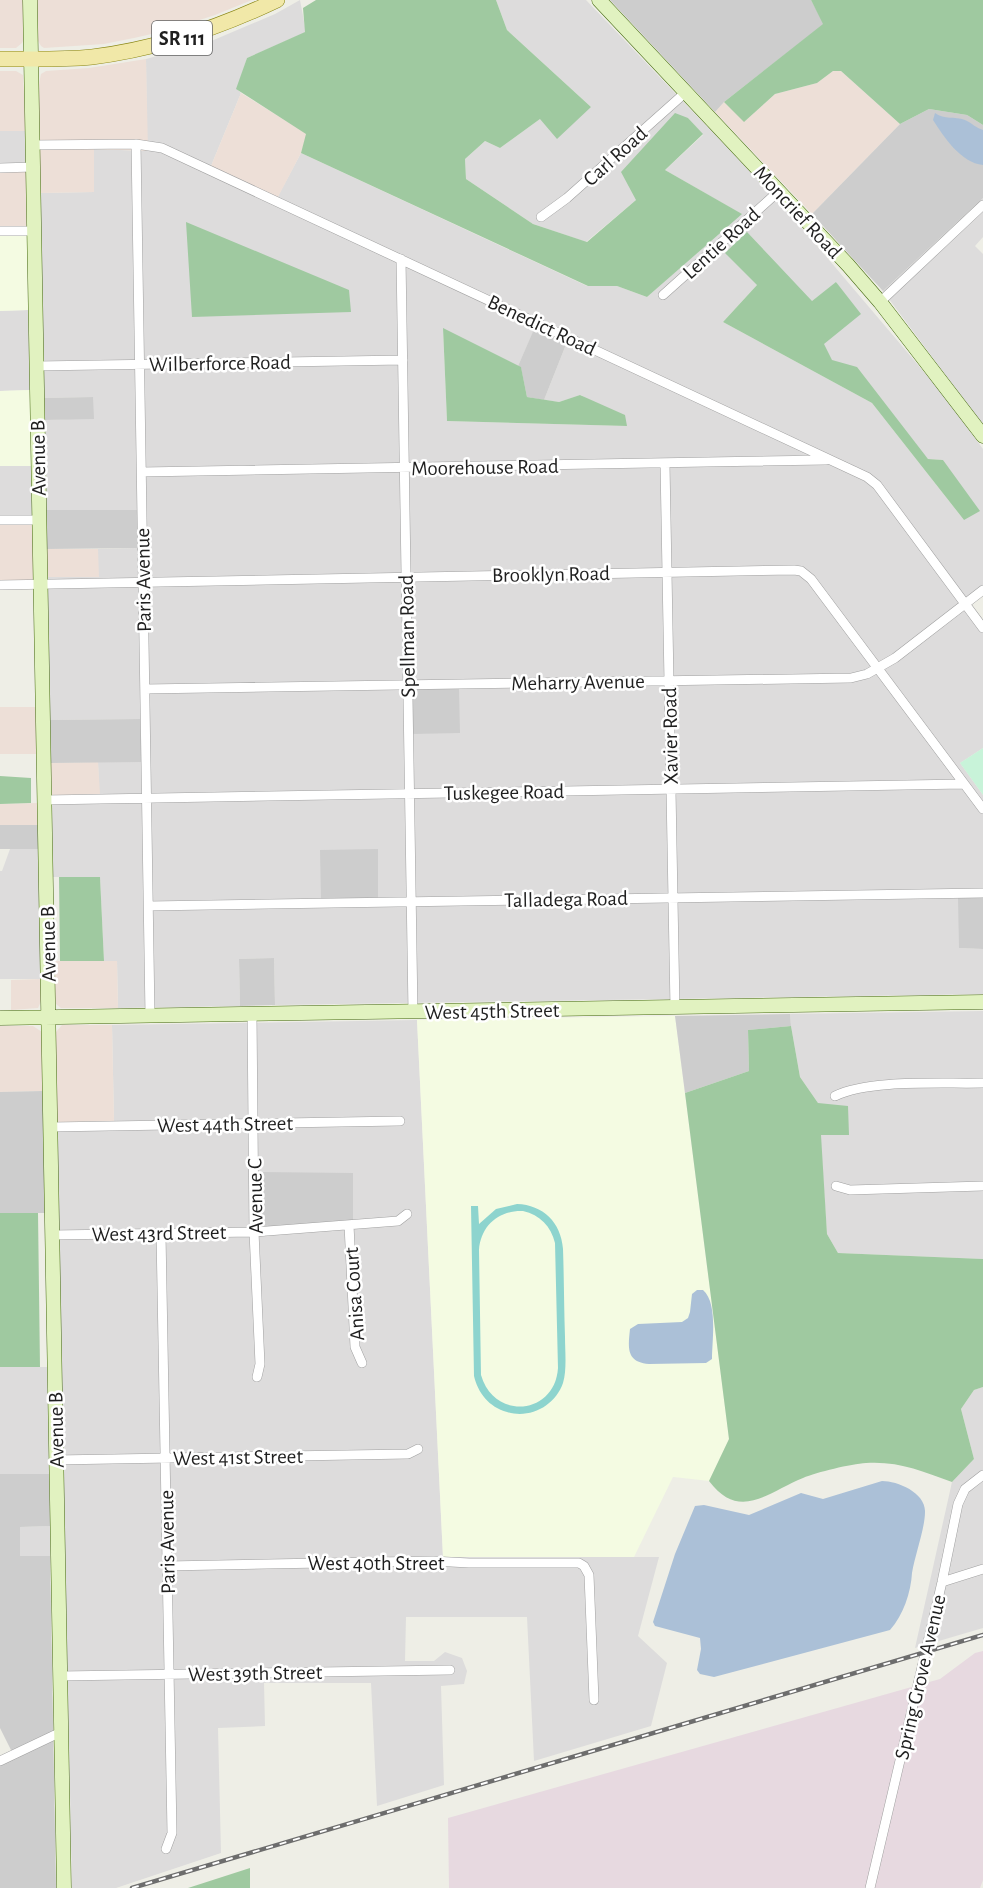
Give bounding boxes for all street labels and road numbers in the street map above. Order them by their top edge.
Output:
road number: SR 111 [152,21,212,55]
street label: Carl Road [579,123,651,190]
street label: Moncrief Road [750,162,846,263]
street label: Lentie Road [679,203,764,283]
street label: Benedict Road [484,291,599,360]
street label: Wilberforce Road [149,352,291,375]
street label: Avenue B [27,420,50,496]
street label: Moorehouse Road [411,456,559,479]
street label: Paris Avenue [132,528,155,632]
street label: Brooklyn Road [492,563,610,586]
street label: Spellman Road [396,574,419,698]
street label: Meharry Avenue [511,671,645,694]
street label: Xavier Road [659,687,682,785]
street label: Tuskegee Road [443,781,565,804]
street label: Talladega Road [504,888,628,911]
street label: Avenue B [37,906,60,982]
street label: West 45th Street [424,1000,560,1023]
street label: West 44th Street [157,1113,294,1136]
street label: Avenue C [244,1158,267,1234]
street label: West 43rd Street [91,1222,227,1245]
street label: Anisa Court [341,1246,368,1341]
street label: Avenue B [45,1392,68,1468]
street label: West 41st Street [173,1446,304,1469]
street label: Paris Avenue [156,1490,179,1594]
street label: West 40th Street [307,1553,445,1574]
street label: Spring Grove Avenue [891,1593,950,1762]
street label: West 39th Street [188,1662,323,1685]

